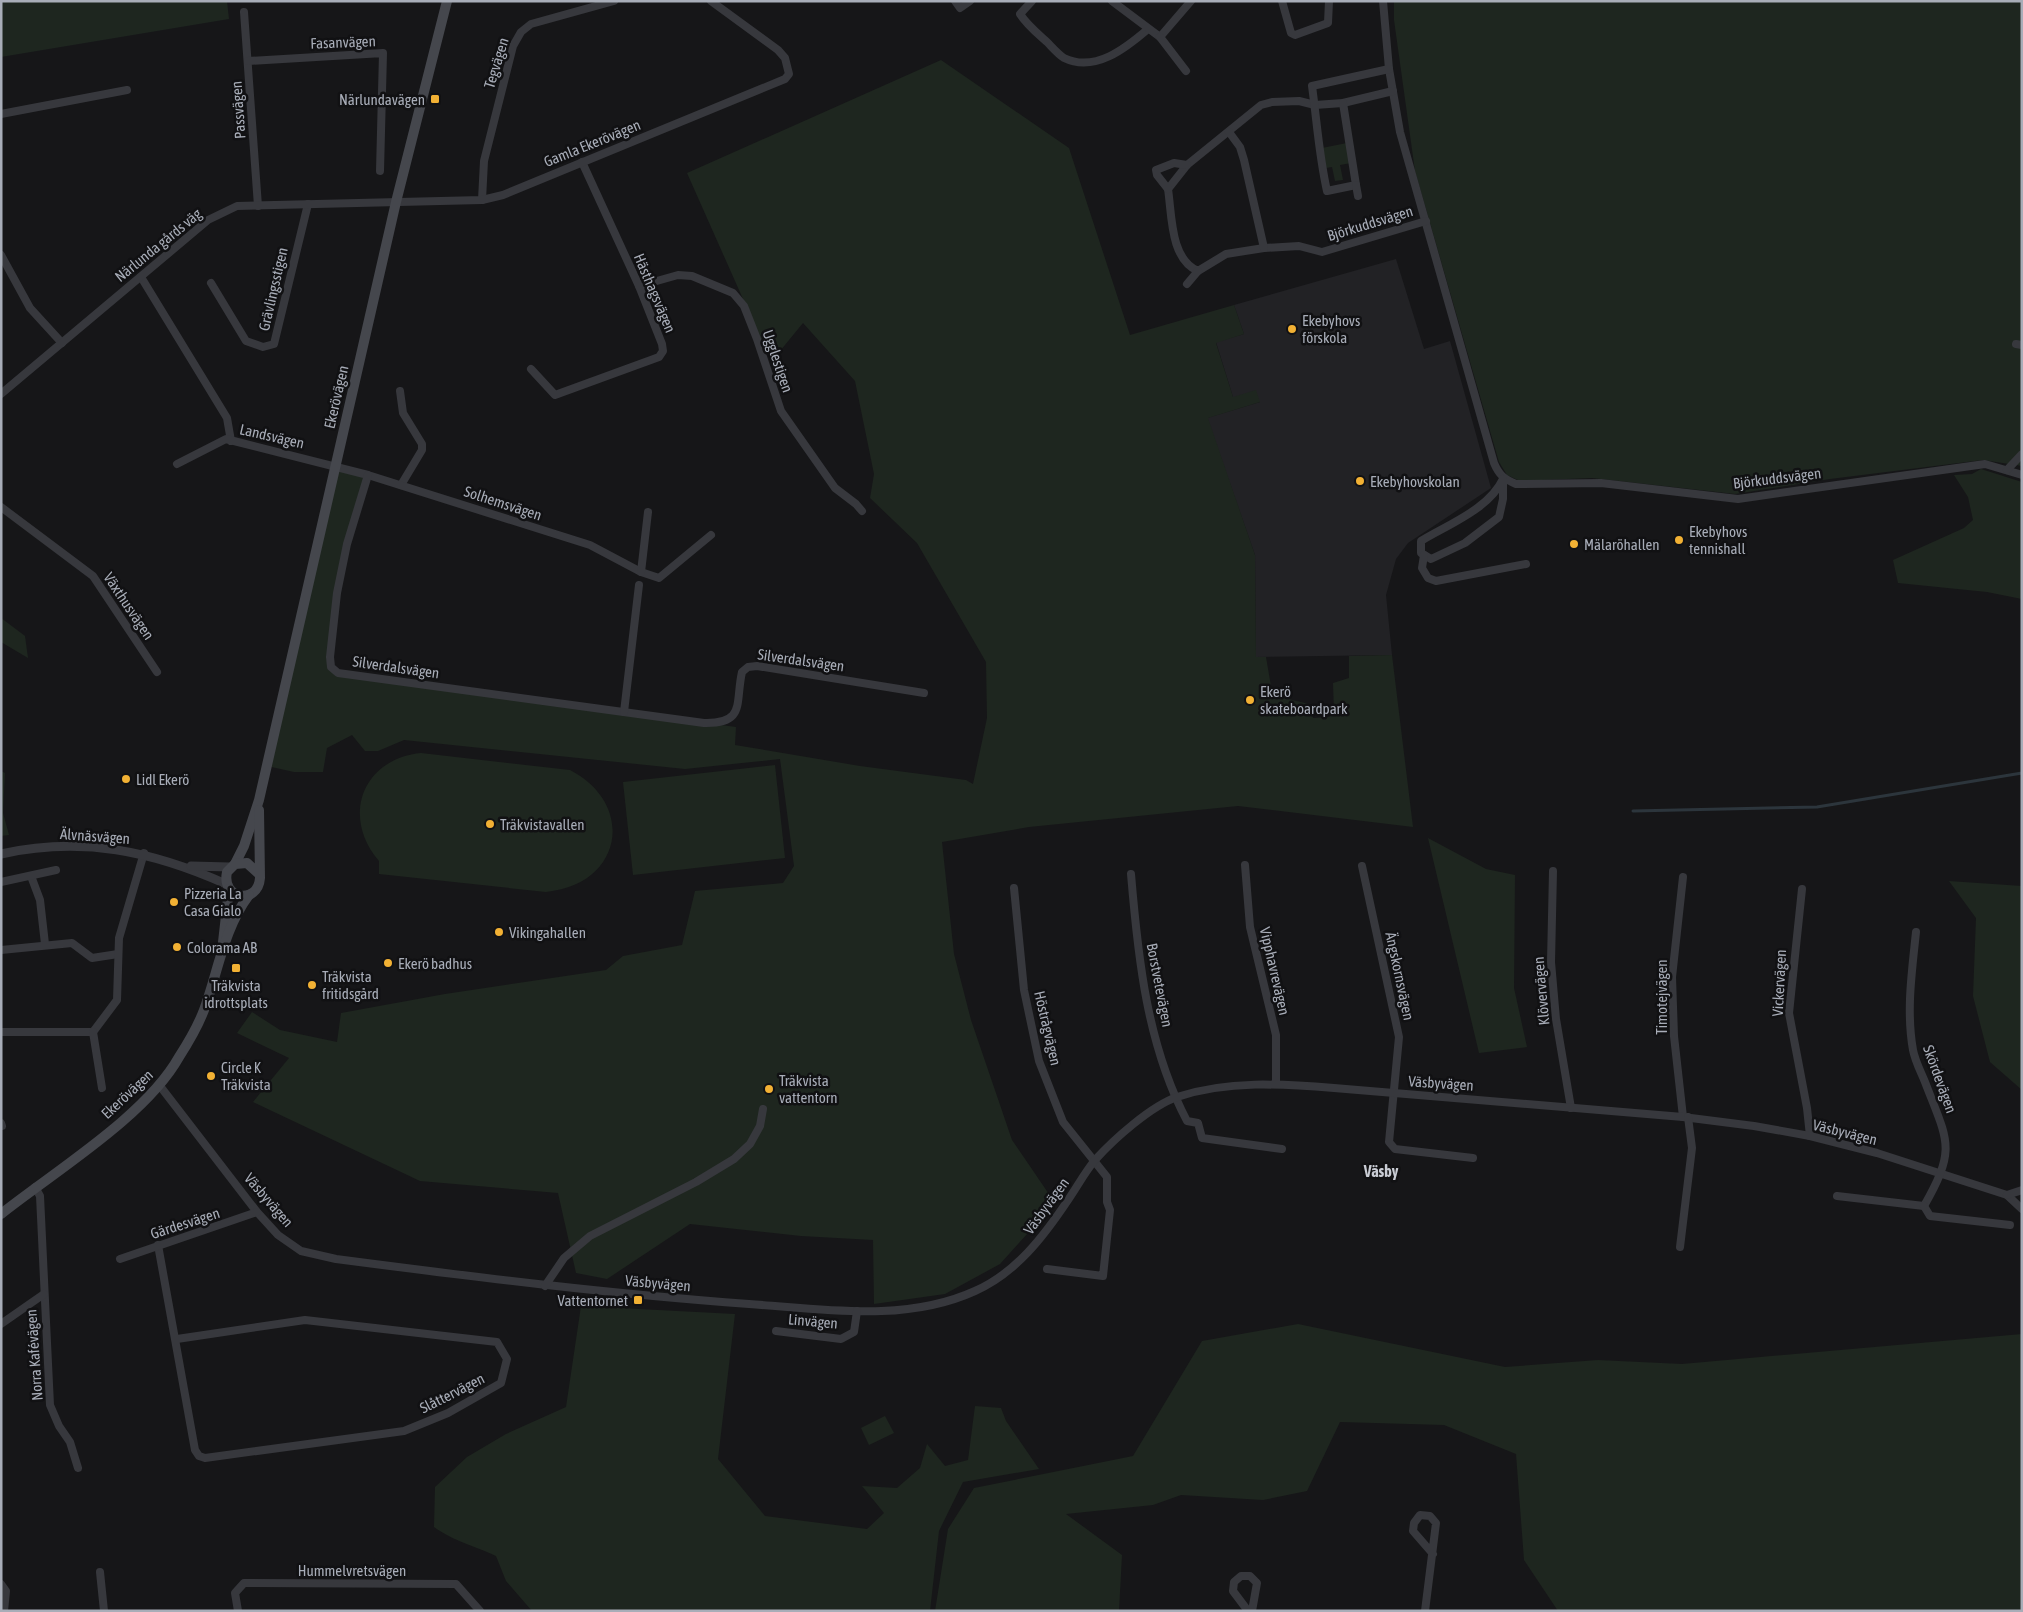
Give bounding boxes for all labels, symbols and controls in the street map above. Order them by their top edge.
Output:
street label: Fasanvägen [310,32,376,52]
street label: Tegvägen [480,36,512,90]
street label: Passvägen [228,81,248,139]
place label: Närlundavägen [339,91,425,108]
marker: Närlundavägen [429,93,441,105]
street label: Gamla Ekerövägen [541,116,643,170]
street label: Björkuddsvägen [1325,202,1415,244]
street label: Närlunda gårds väg [111,205,205,285]
street label: Grävlingsstigen [255,246,291,332]
street label: Hästhagsvägen [631,251,679,335]
place label: Ekebyhovs förskola [1302,312,1360,346]
marker: Ekebyhovs förskola [1286,323,1298,335]
street label: Ugglestigen [759,327,797,395]
street label: Ekerövägen [321,364,351,430]
street label: Landsvägen [238,420,306,452]
street label: Björkuddsvägen [1732,464,1822,492]
place label: Ekebyhovskolan [1370,473,1460,490]
marker: Ekebyhovskolan [1354,475,1366,487]
street label: Solhemsvägen [462,482,544,524]
place label: Ekebyhovs tennishall [1689,523,1747,557]
marker: Ekebyhovs tennishall [1673,534,1685,546]
place label: Mälaröhallen [1584,536,1660,553]
marker: Mälaröhallen [1568,538,1580,550]
street label: Växthusvägen [100,569,158,643]
street label: Silverdalsvägen [757,645,845,675]
street label: Silverdalsvägen [352,652,440,682]
place label: Ekerö skateboardpark [1260,683,1348,717]
marker: Ekerö skateboardpark [1244,694,1256,706]
place label: Lidl Ekerö [136,771,189,788]
marker: Lidl Ekerö [120,773,132,785]
place label: Träkvistavallen [500,816,585,833]
marker: Träkvistavallen [484,818,496,830]
street label: Älvnäsvägen [59,825,131,847]
place label: Pizzeria La Casa Gialo [184,885,242,919]
marker: Pizzeria La Casa Gialo [168,896,180,908]
place label: Vikingahallen [509,924,586,941]
street label: Vipphavrevägen [1257,925,1293,1017]
marker: Vikingahallen [493,926,505,938]
street label: Ängskornsvägen [1382,930,1418,1022]
place label: Colorama AB [187,939,257,956]
marker: Colorama AB [171,941,183,953]
street label: Borstvetevägen [1144,942,1176,1028]
street label: Vickervägen [1769,949,1789,1017]
place label: Ekerö badhus [398,955,472,972]
street label: Klövervägen [1530,956,1552,1026]
marker: Ekerö badhus [382,957,394,969]
street label: Timotejvägen [1653,959,1670,1035]
marker: Träkvista idrottsplats [230,962,242,974]
place label: Träkvista fritidsgård [322,968,379,1002]
place label: Träkvista idrottsplats [204,977,268,1011]
marker: Träkvista fritidsgård [306,979,318,991]
street label: Höstrågvägen [1031,989,1065,1067]
street label: Skördevägen [1920,1043,1960,1115]
place label: Circle K Träkvista [221,1059,271,1093]
street label: Ekerövägen [98,1066,156,1122]
marker: Circle K Träkvista [205,1070,217,1082]
place label: Träkvista vattentorn [779,1072,838,1106]
street label: Väsbyvägen [1408,1072,1474,1094]
marker: Träkvista vattentorn [763,1083,775,1095]
street label: Väsbyvägen [1811,1116,1879,1148]
district label: Väsby [1363,1162,1399,1180]
street label: Väsbyvägen [241,1170,297,1230]
street label: Väsbyvägen [1020,1174,1072,1238]
street label: Gärdesvägen [148,1204,222,1242]
street label: Väsbyvägen [625,1272,691,1294]
place label: Vattentornet [557,1292,628,1309]
marker: Vattentornet [632,1294,644,1306]
street label: Norra Kafévägen [22,1309,46,1401]
street label: Linvägen [787,1310,839,1332]
street label: Slåttervägen [417,1369,487,1417]
street label: Hummelvretsvägen [298,1562,406,1579]

